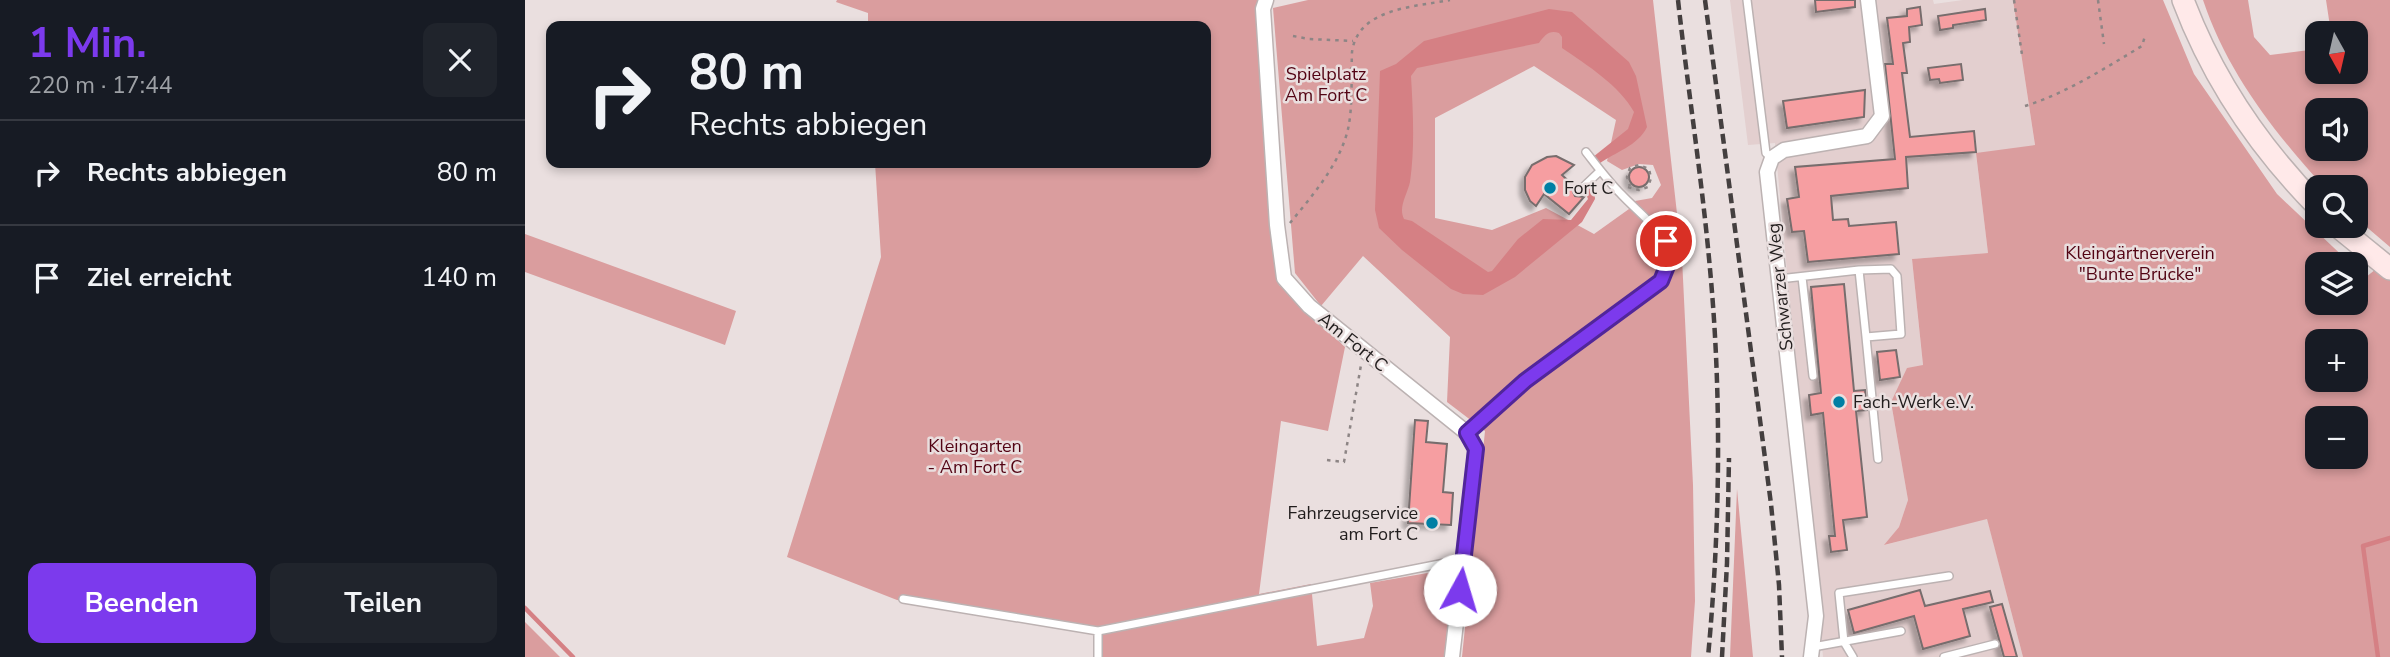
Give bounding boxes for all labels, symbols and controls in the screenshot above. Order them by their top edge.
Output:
text: 1 Min. [28,15,147,72]
north arrow [2305,21,2368,84]
map controls [2305,21,2368,469]
button: close [423,23,497,97]
text: 80 m [689,39,804,106]
icon: right [574,49,665,140]
park label: Spielplatz Am Fort C [1285,62,1367,107]
text: 220 m · 17:44 [28,70,173,101]
button: sound [2305,98,2368,161]
text: Rechts abbiegen [689,103,928,146]
icon: right [28,154,66,192]
text: Rechts abbiegen [87,155,287,190]
text: 80 m [437,155,497,190]
button: search [2305,175,2368,238]
place label: Fort C [1564,176,1614,200]
marker: Fort C [1542,180,1558,196]
pin [1636,211,1696,271]
icon: arrive [1647,222,1685,260]
street label: Schwarzer Weg [1761,222,1799,352]
park label: Kleingärtnerverein "Bunte Brücke" [2065,241,2215,286]
button: layers [2305,252,2368,315]
icon: arrive [28,259,66,297]
text: Ziel erreicht [87,260,231,295]
text: 140 m [421,260,497,295]
street label: Am Fort C [1313,307,1393,377]
button: + [2305,329,2368,392]
place label: Fach-Werk e.V. [1853,390,1974,414]
marker: Fach-Werk e.V. [1831,394,1847,410]
button: − [2305,406,2368,469]
park label: Kleingarten - Am Fort C [928,434,1022,479]
place label: Fahrzeugservice am Fort C [1287,501,1418,546]
marker: Fahrzeugservice am Fort C [1424,515,1440,531]
position arrow [1423,553,1497,627]
button: Beenden [28,563,256,643]
button: Teilen [270,563,497,643]

